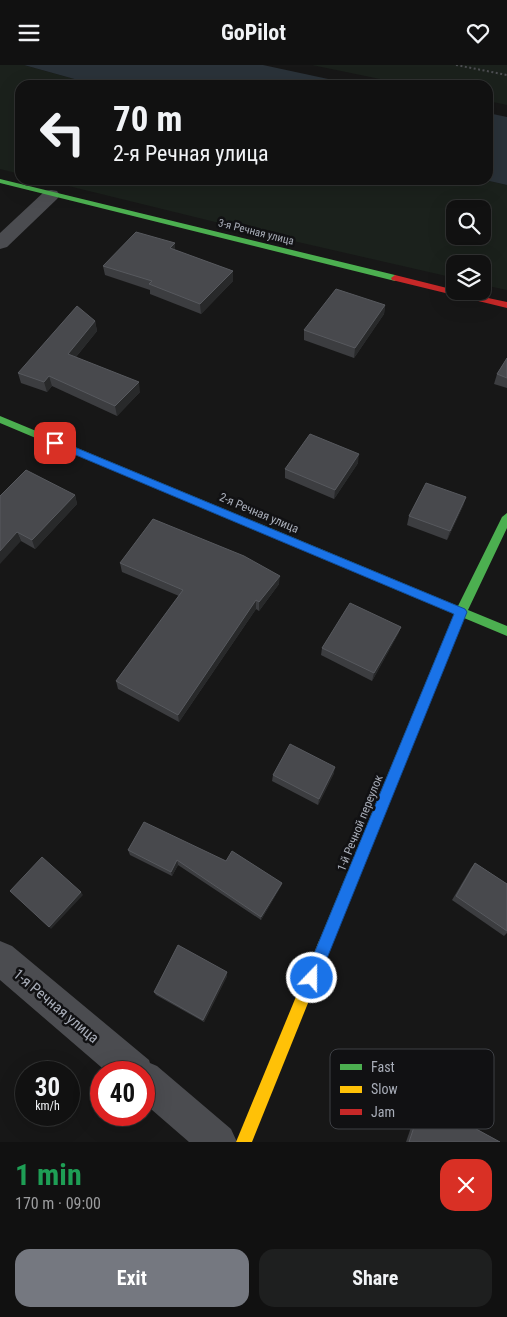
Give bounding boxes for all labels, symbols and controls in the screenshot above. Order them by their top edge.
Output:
icon: menu [15,19,43,47]
icon: heart [464,19,492,47]
text: GoPilot [221,20,286,45]
text: 70 m [113,99,182,140]
icon: left [30,100,95,165]
text: 2-я Речная улица [113,141,269,166]
map controls [446,200,491,300]
button: search [446,200,491,245]
street label: 3-я Речная улица [217,216,295,248]
button: layers [446,255,491,300]
pin [34,422,76,464]
icon: arrive [41,429,69,457]
street label: 2-я Речная улица [217,490,301,536]
street label: 1-й Речной переулок [334,773,386,873]
position arrow [285,951,337,1003]
street label: 1-я Речная улица [10,965,102,1047]
legend [330,1049,494,1129]
text: Fast [371,1059,395,1075]
speed limit sign: 40 [90,1061,155,1126]
text: 30 [35,1073,60,1102]
text: Slow [371,1081,398,1097]
text: km/h [35,1099,60,1113]
text: Jam [371,1104,395,1120]
text: 1 min [15,1157,82,1192]
button: close [440,1159,492,1211]
text: 170 m · 09:00 [15,1194,101,1213]
button: Exit [15,1249,249,1307]
button: Share [259,1249,492,1307]

